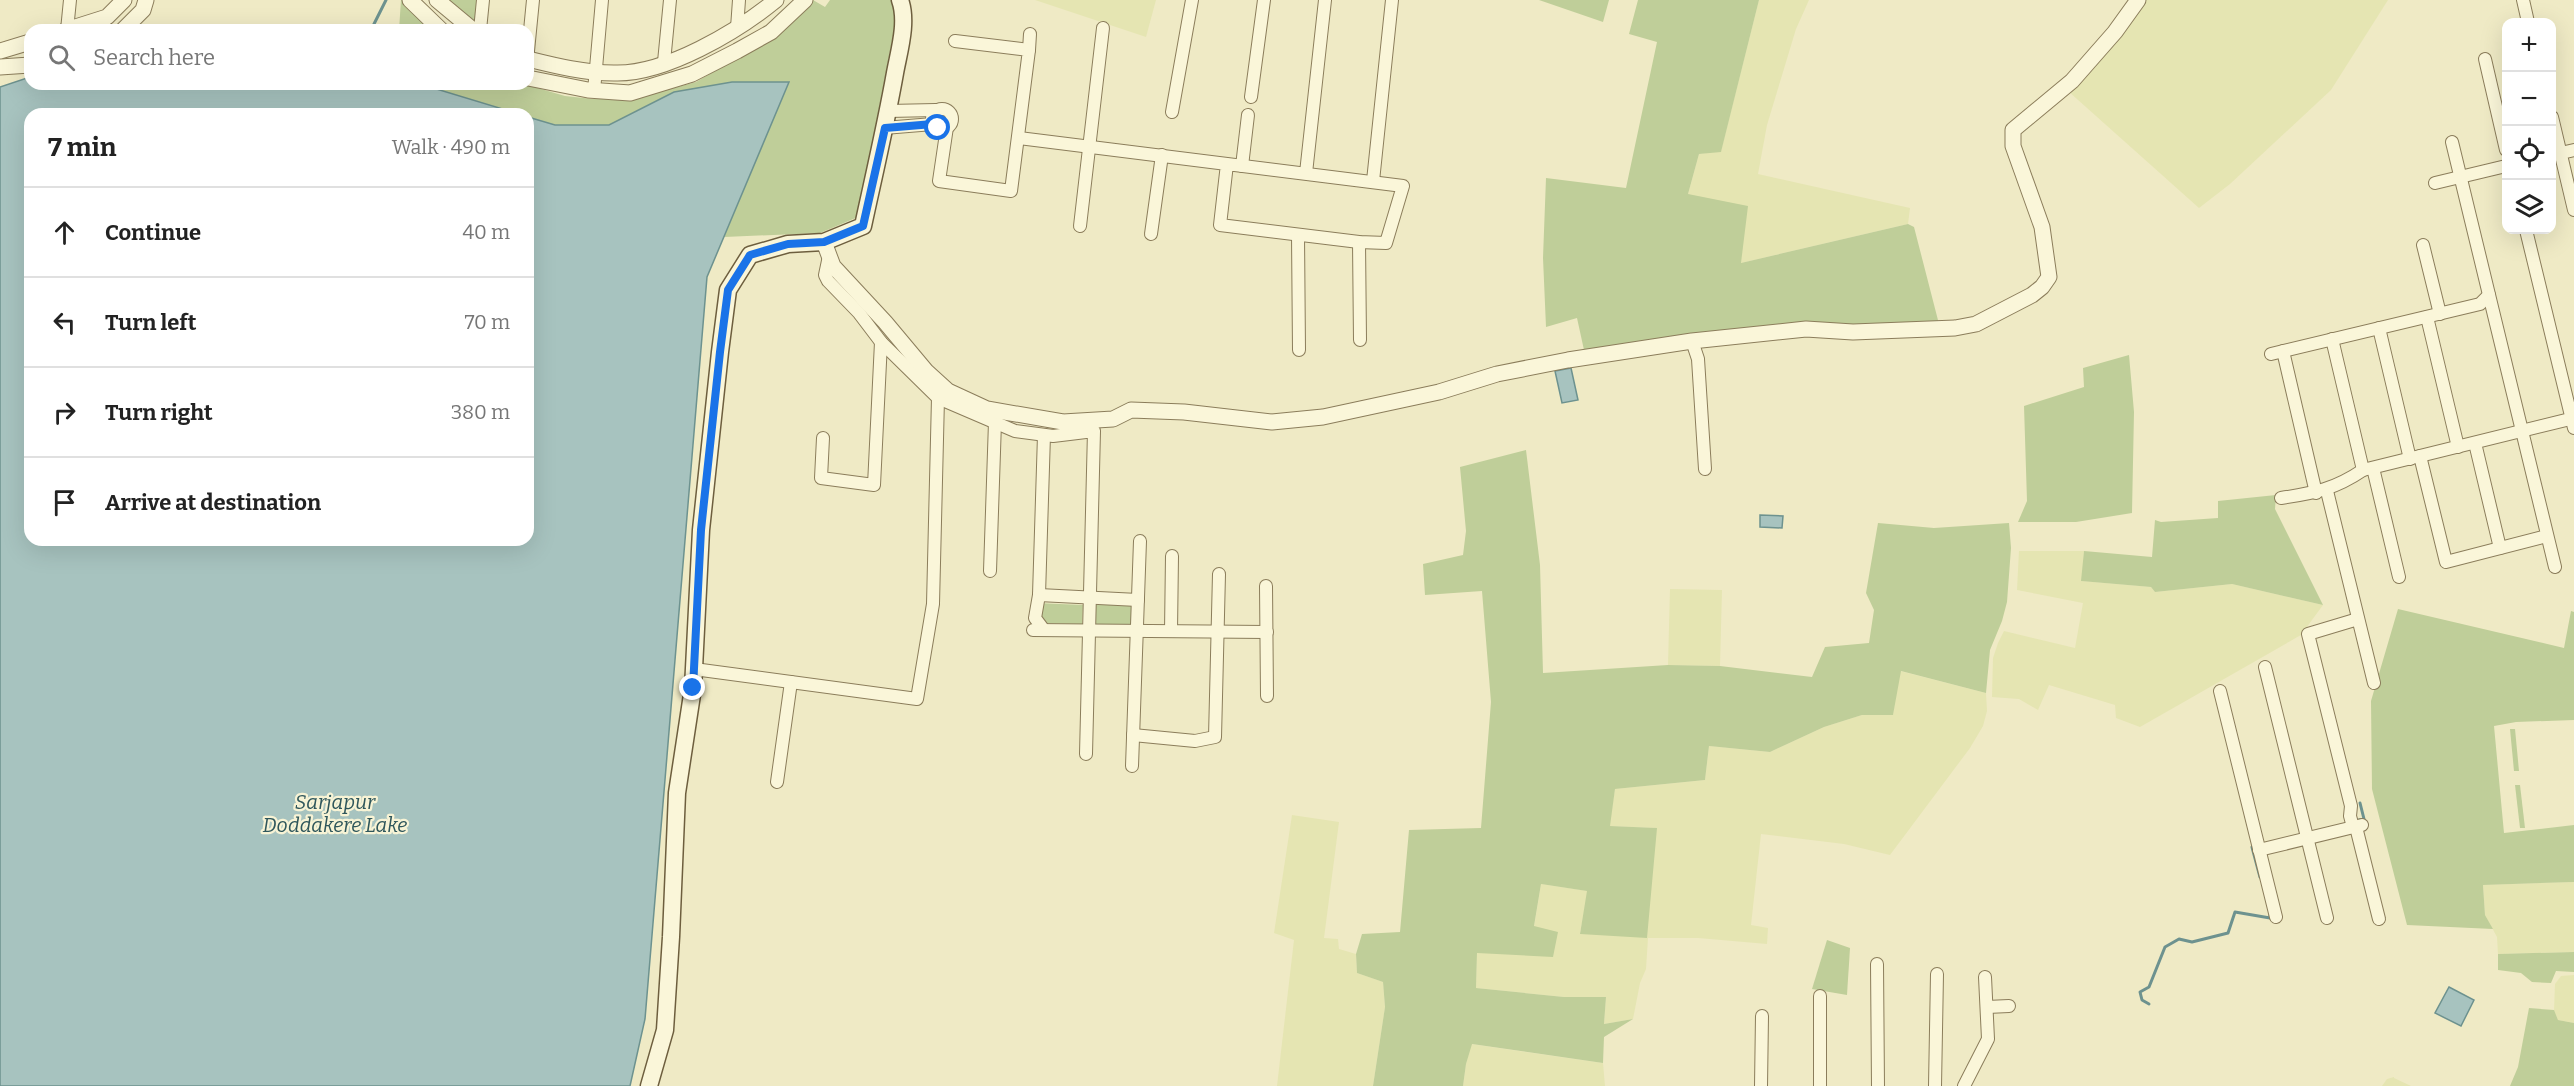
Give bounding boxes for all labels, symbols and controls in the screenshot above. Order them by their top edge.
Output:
map controls [2502,18,2556,234]
button: + [2502,18,2556,72]
search box [24,24,534,90]
icon: search [45,41,78,74]
text: Search here [93,44,215,71]
button: − [2502,72,2556,126]
route start [924,114,950,140]
button: locate [2502,126,2556,180]
text: 7 min [48,132,116,163]
text: Walk · 490 m [392,135,510,159]
button: layers [2502,180,2556,234]
icon: ahead [48,216,81,249]
text: Continue [105,219,201,246]
text: 40 m [462,220,510,244]
icon: left [48,306,81,339]
text: Turn left [105,309,197,336]
text: 70 m [464,310,510,334]
icon: right [48,396,81,429]
text: Turn right [105,399,213,426]
text: 380 m [451,400,510,424]
icon: arrive [48,486,81,519]
text: Arrive at destination [105,489,321,516]
route end [679,674,705,700]
water label: Sarjapur Doddakere Lake [263,790,407,837]

